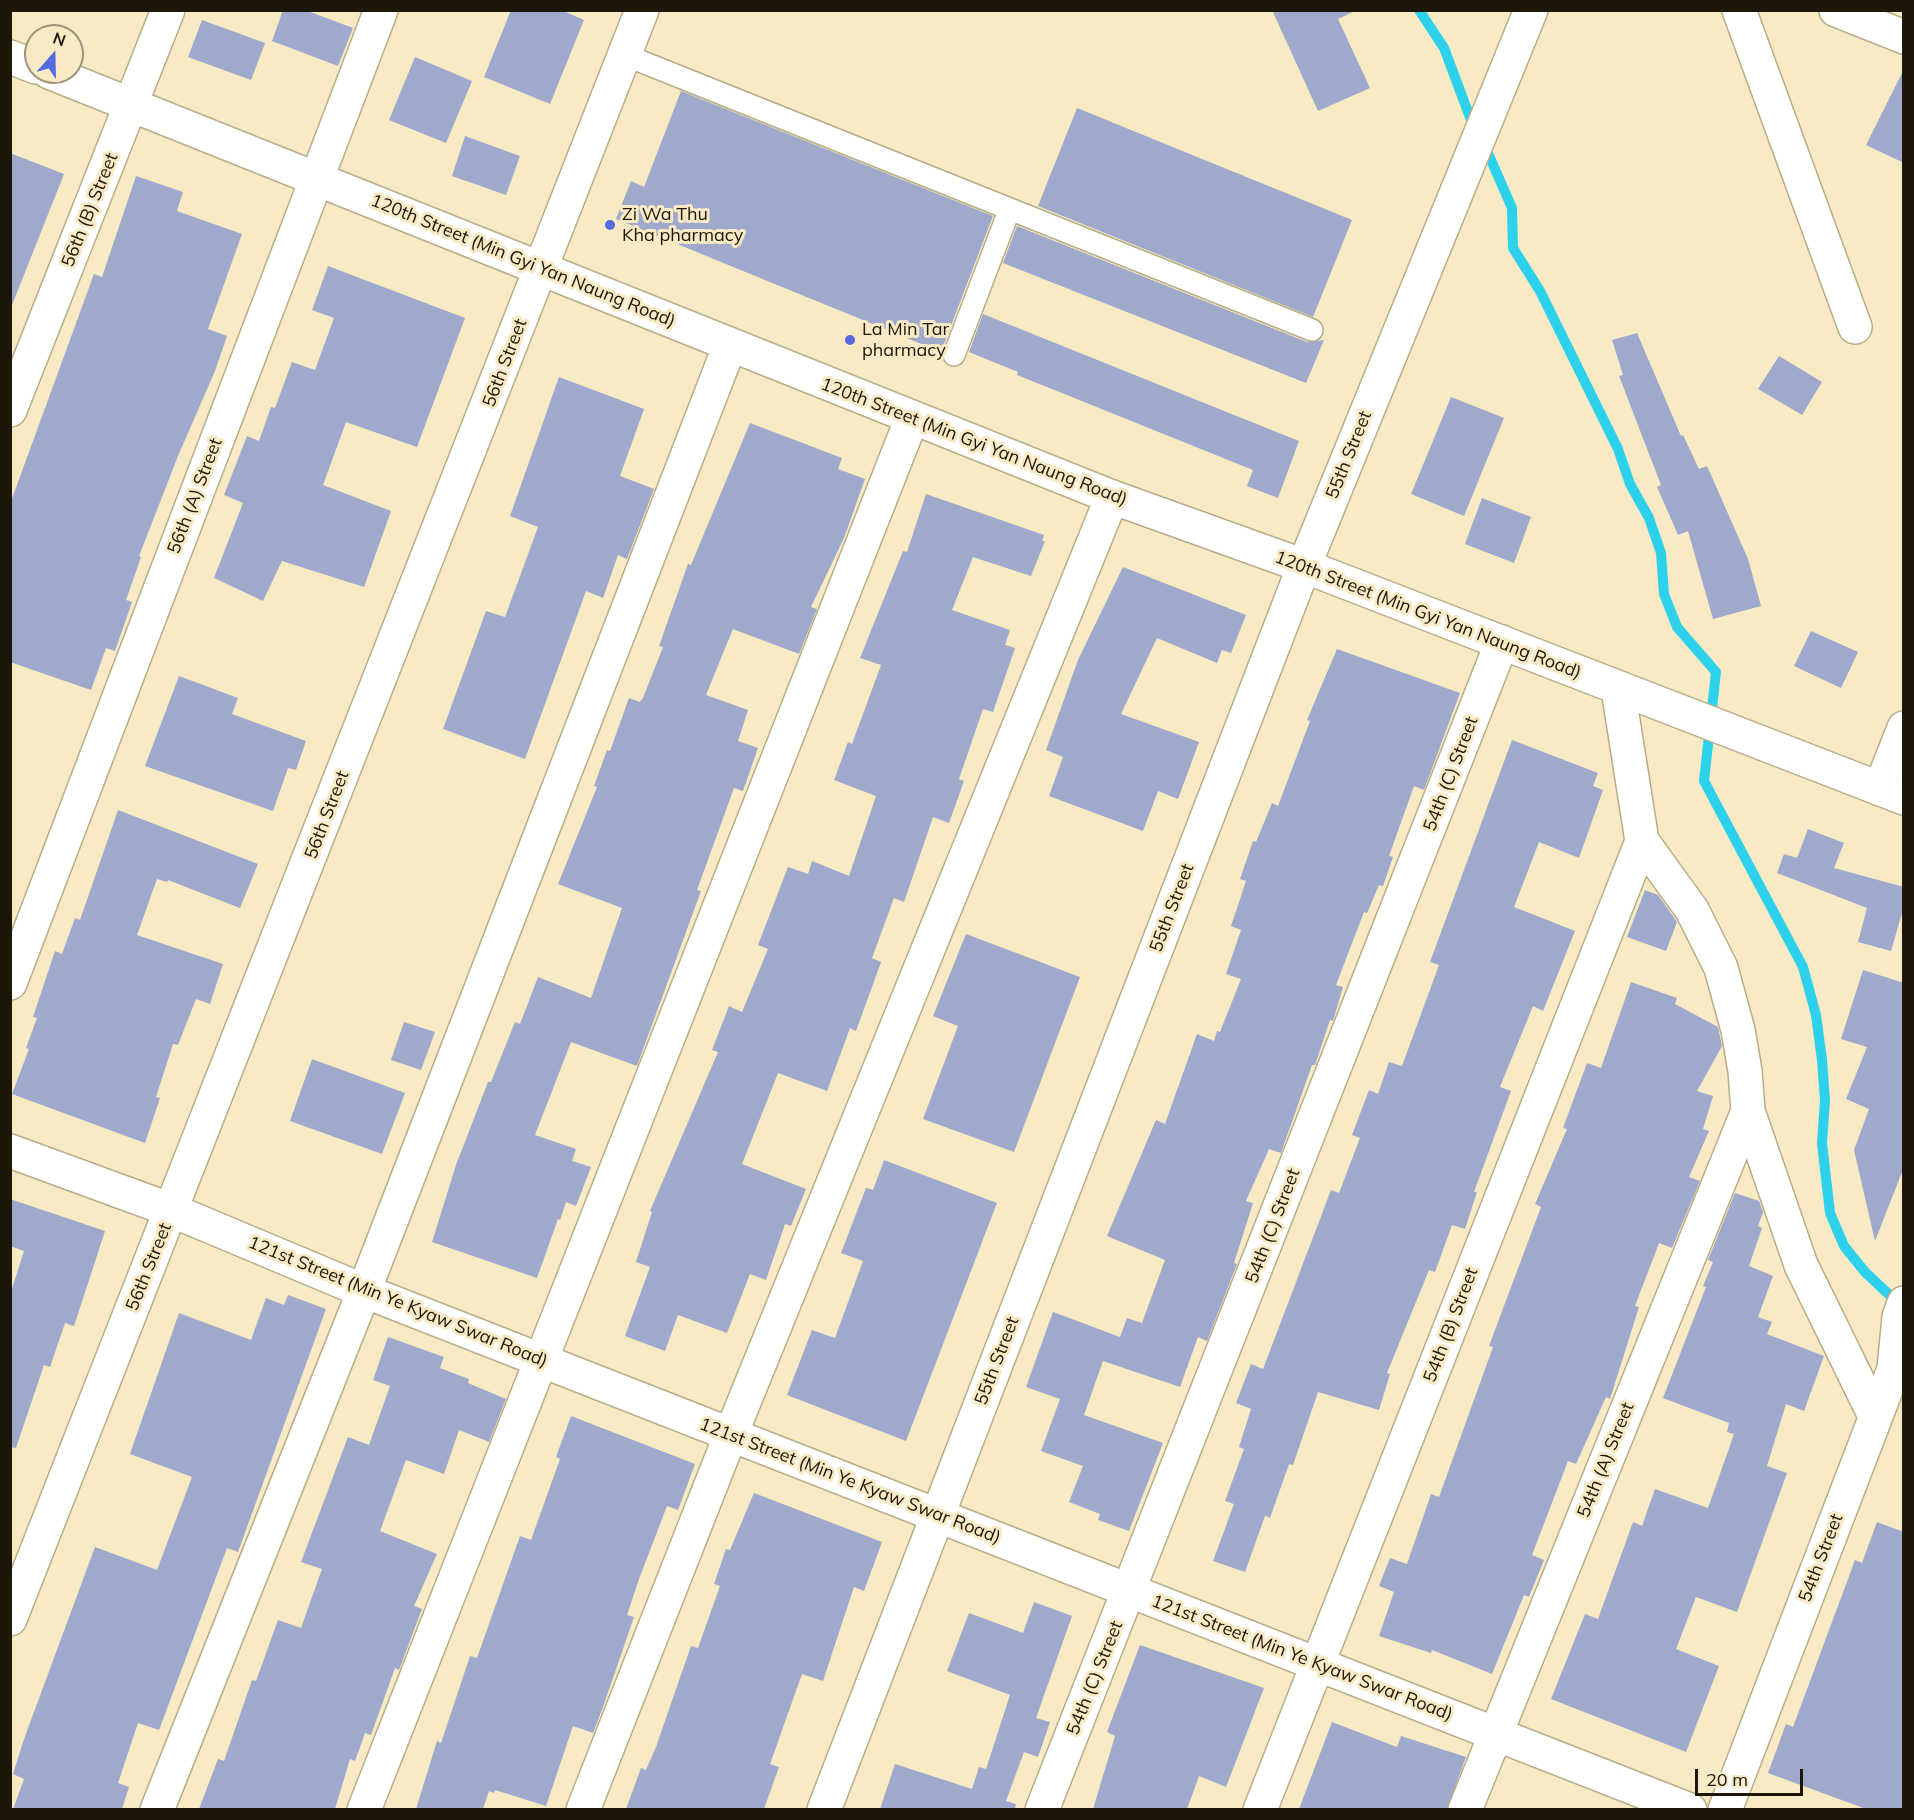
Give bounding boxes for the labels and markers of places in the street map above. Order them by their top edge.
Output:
place label: Zi Wa Thu Kha pharmacy [622,204,743,246]
marker: Zi Wa Thu Kha pharmacy [603,218,617,232]
place label: La Min Tar pharmacy [862,319,949,362]
marker: La Min Tar pharmacy [843,333,857,347]

